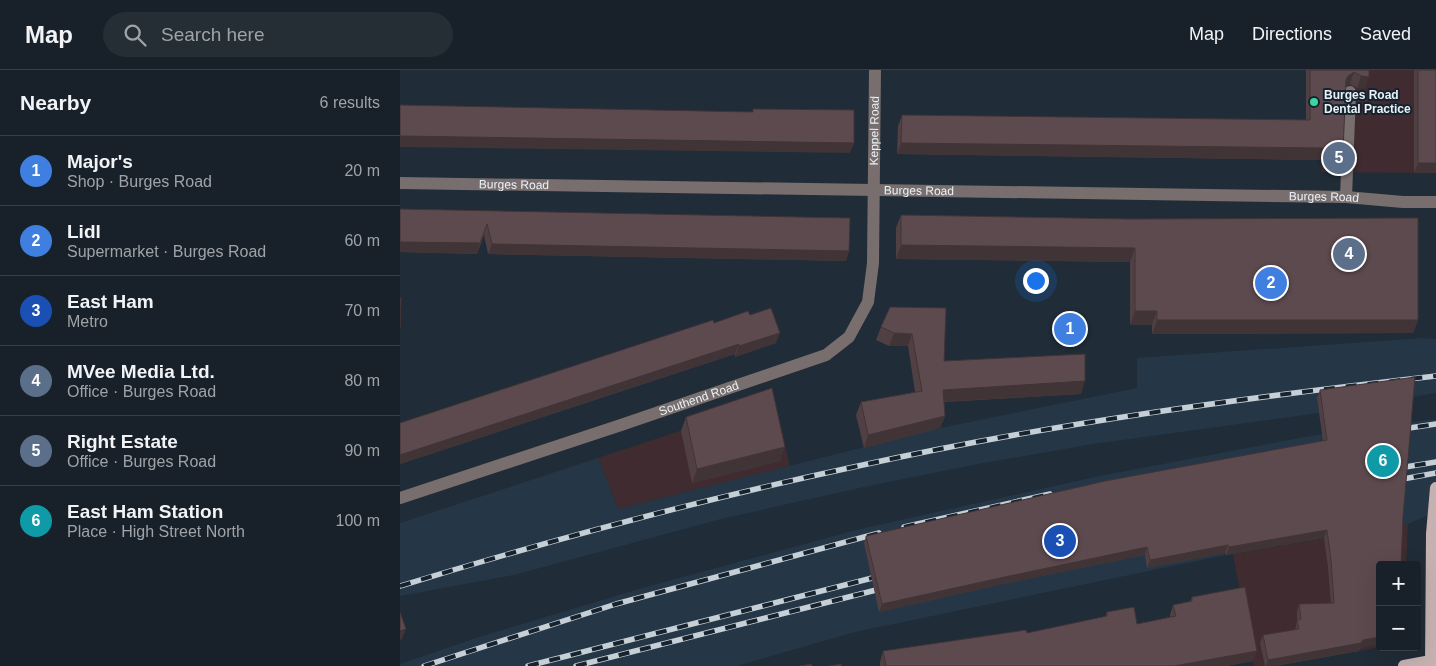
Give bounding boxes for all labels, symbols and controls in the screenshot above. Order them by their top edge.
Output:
search box [103,12,453,57]
text: Map [25,21,73,48]
icon: search [121,21,149,49]
text: Search here [161,24,265,45]
text: Map [1189,24,1224,44]
text: Directions [1252,24,1332,44]
text: Saved [1360,24,1411,44]
place label: Burges Road Dental Practice [1324,88,1411,116]
text: Nearby [20,91,91,114]
text: 6 results [320,94,380,111]
street label: Keppel Road [867,96,882,166]
marker: Burges Road Dental Practice [1308,96,1320,108]
pin: 5 [1323,139,1355,177]
text: Major's [67,151,133,172]
text: 1 [32,162,40,179]
text: 20 m [344,162,380,179]
text: Shop · Burges Road [67,173,212,190]
street label: Burges Road [479,177,549,192]
street label: Burges Road [884,183,954,198]
street label: Burges Road [1289,189,1360,205]
text: Lidl [67,221,101,242]
text: 2 [32,232,40,249]
text: 60 m [344,232,380,249]
pin: 4 [1333,235,1365,273]
text: Supermarket · Burges Road [67,243,266,260]
pin: 2 [1255,264,1287,302]
your location [1023,268,1049,294]
text: East Ham [67,291,154,312]
text: 3 [32,302,40,319]
text: 70 m [344,302,380,319]
pin: 1 [1054,310,1086,348]
text: Metro [67,313,108,330]
text: MVee Media Ltd. [67,361,215,382]
text: 4 [32,372,40,389]
text: 80 m [344,372,380,389]
street label: Southend Road [657,378,741,419]
text: Office · Burges Road [67,383,216,400]
text: Right Estate [67,431,178,452]
text: 5 [32,442,40,459]
text: 90 m [344,442,380,459]
pin: 6 [1367,442,1399,480]
text: Office · Burges Road [67,453,216,470]
text: East Ham Station [67,501,223,522]
text: 6 [32,512,40,529]
text: 100 m [336,512,380,529]
pin: 3 [1044,522,1076,560]
text: Place · High Street North [67,523,245,540]
map controls [1376,561,1421,651]
button: + [1376,561,1421,606]
button: − [1376,606,1421,651]

